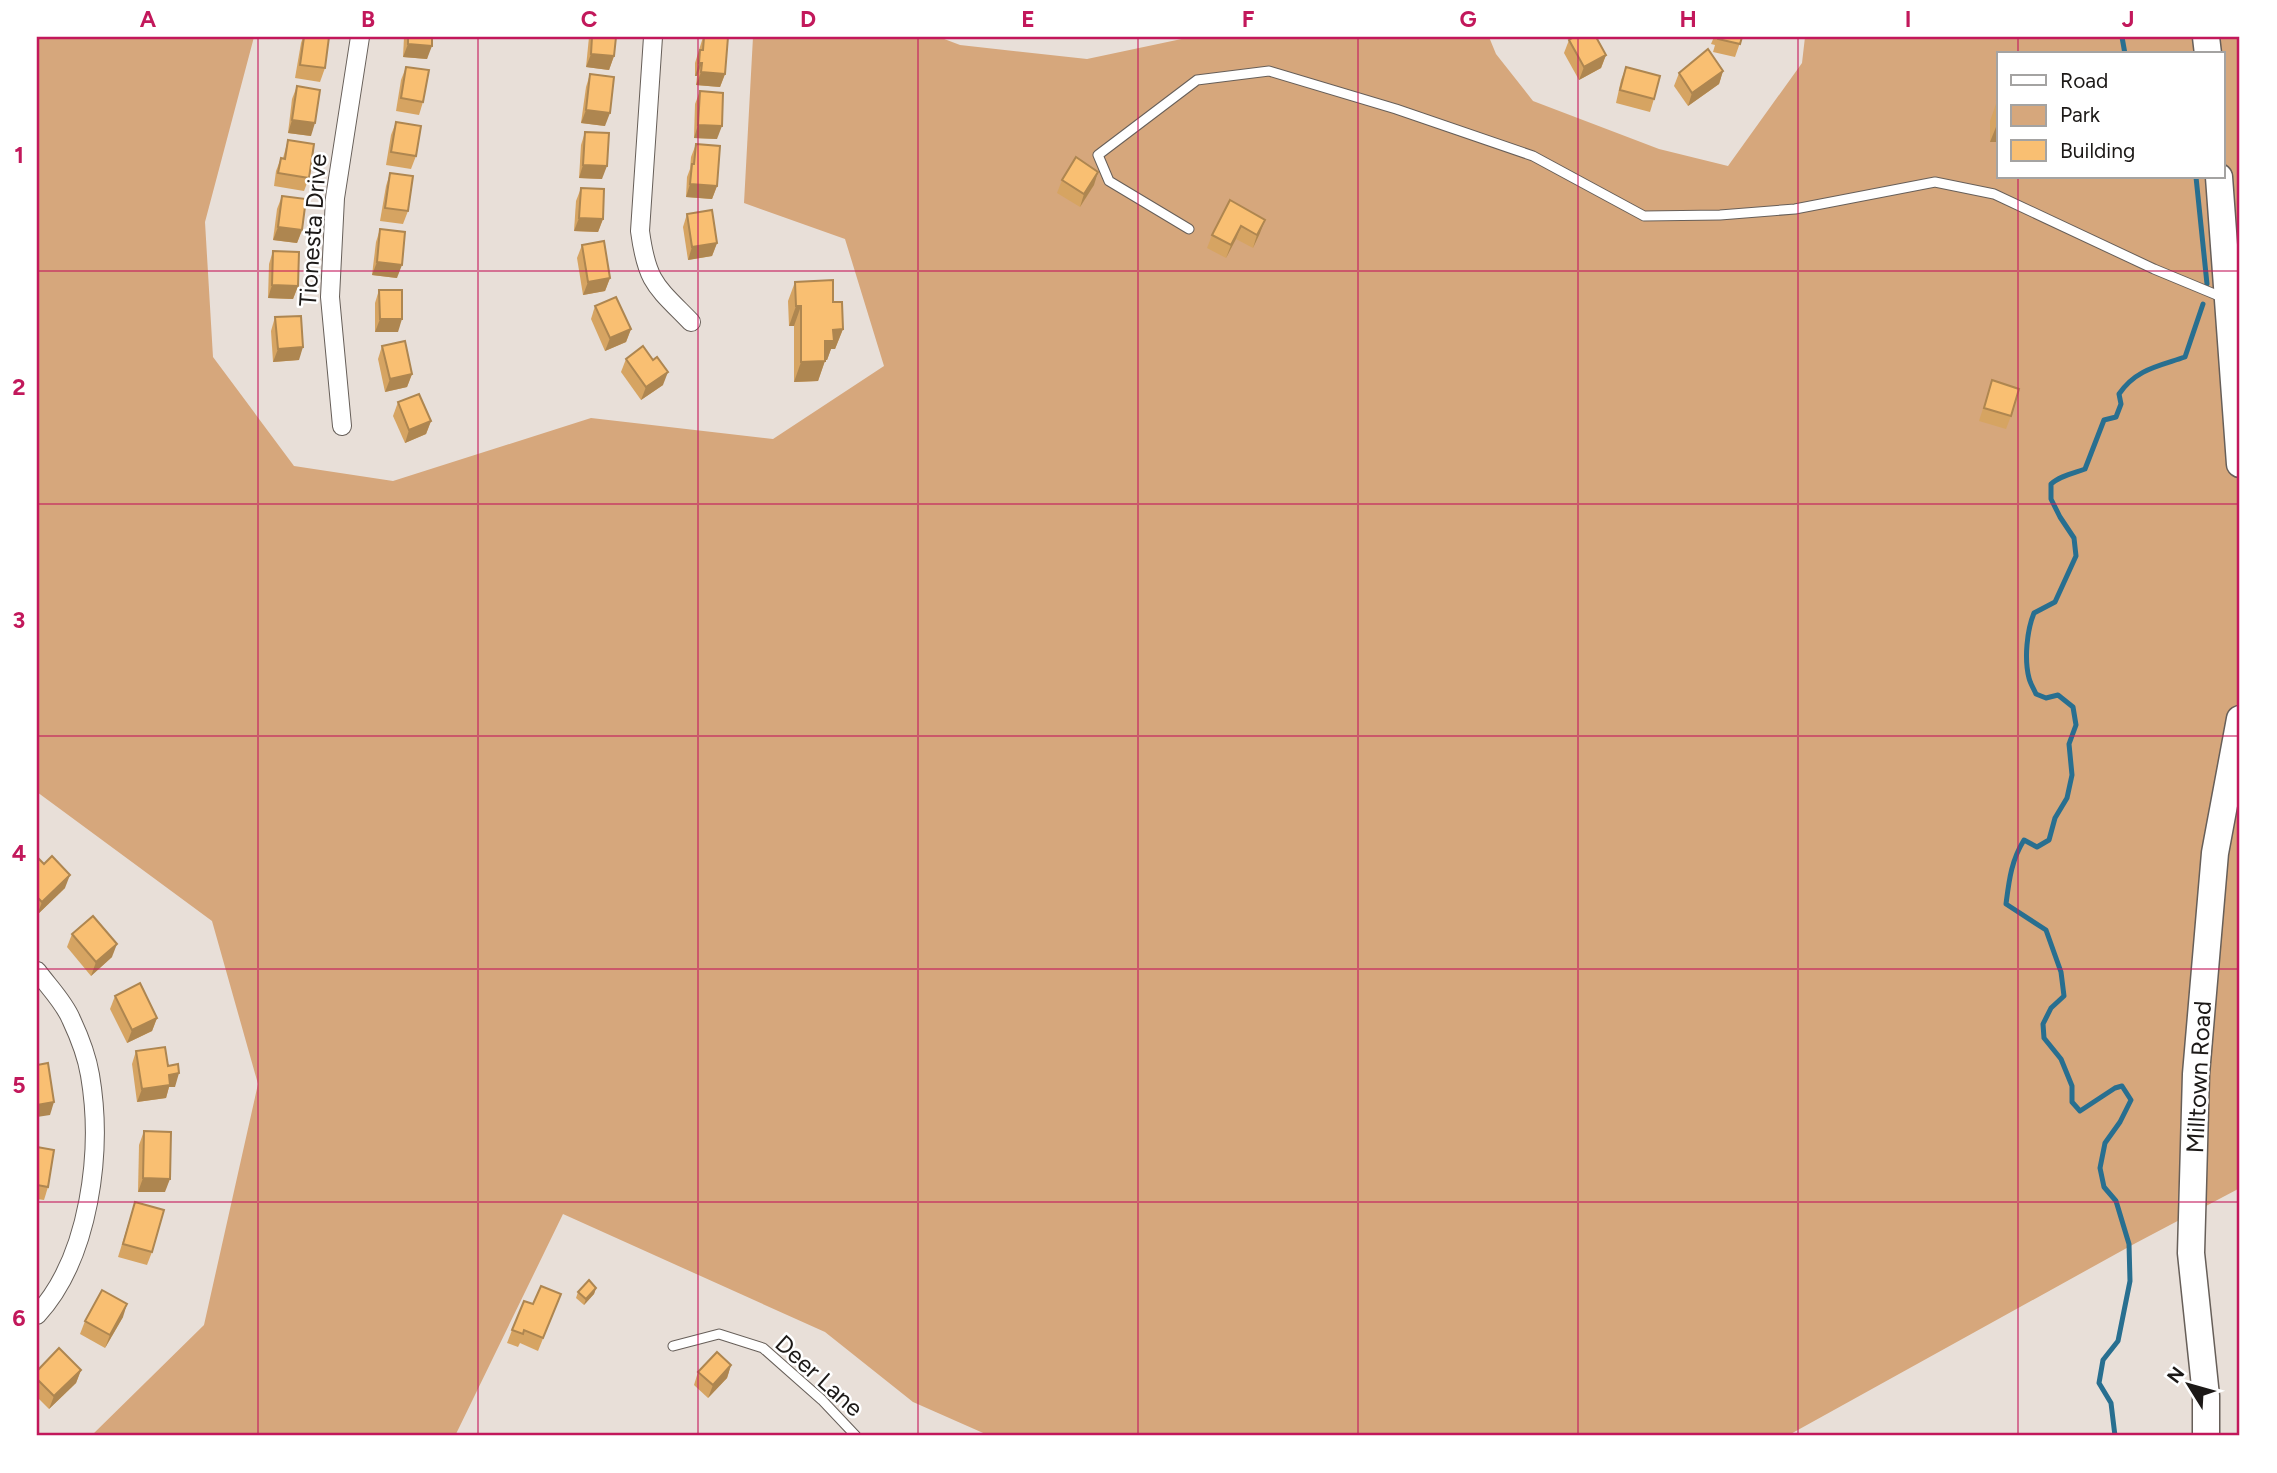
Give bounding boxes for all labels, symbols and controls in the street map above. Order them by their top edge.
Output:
text: A [140,5,157,33]
text: B [361,5,375,33]
text: C [581,5,598,33]
text: D [800,5,816,33]
text: E [1021,5,1035,33]
text: F [1242,5,1255,33]
text: G [1459,5,1477,33]
text: H [1679,5,1697,33]
text: I [1905,5,1911,33]
text: J [2122,5,2134,33]
legend [1997,52,2224,178]
text: Road [2060,68,2108,93]
text: Park [2060,102,2101,127]
text: Building [2060,138,2135,163]
text: 1 [14,141,24,169]
street label: Tionesta Drive [293,153,332,307]
text: 2 [12,373,26,401]
text: 3 [13,606,25,634]
text: 4 [12,839,26,867]
street label: Milltown Road [2180,1000,2217,1154]
text: 5 [12,1071,26,1099]
text: 6 [12,1304,26,1332]
street label: Deer Lane [770,1329,869,1423]
north arrow [2154,1350,2224,1420]
text: N [2162,1362,2189,1388]

